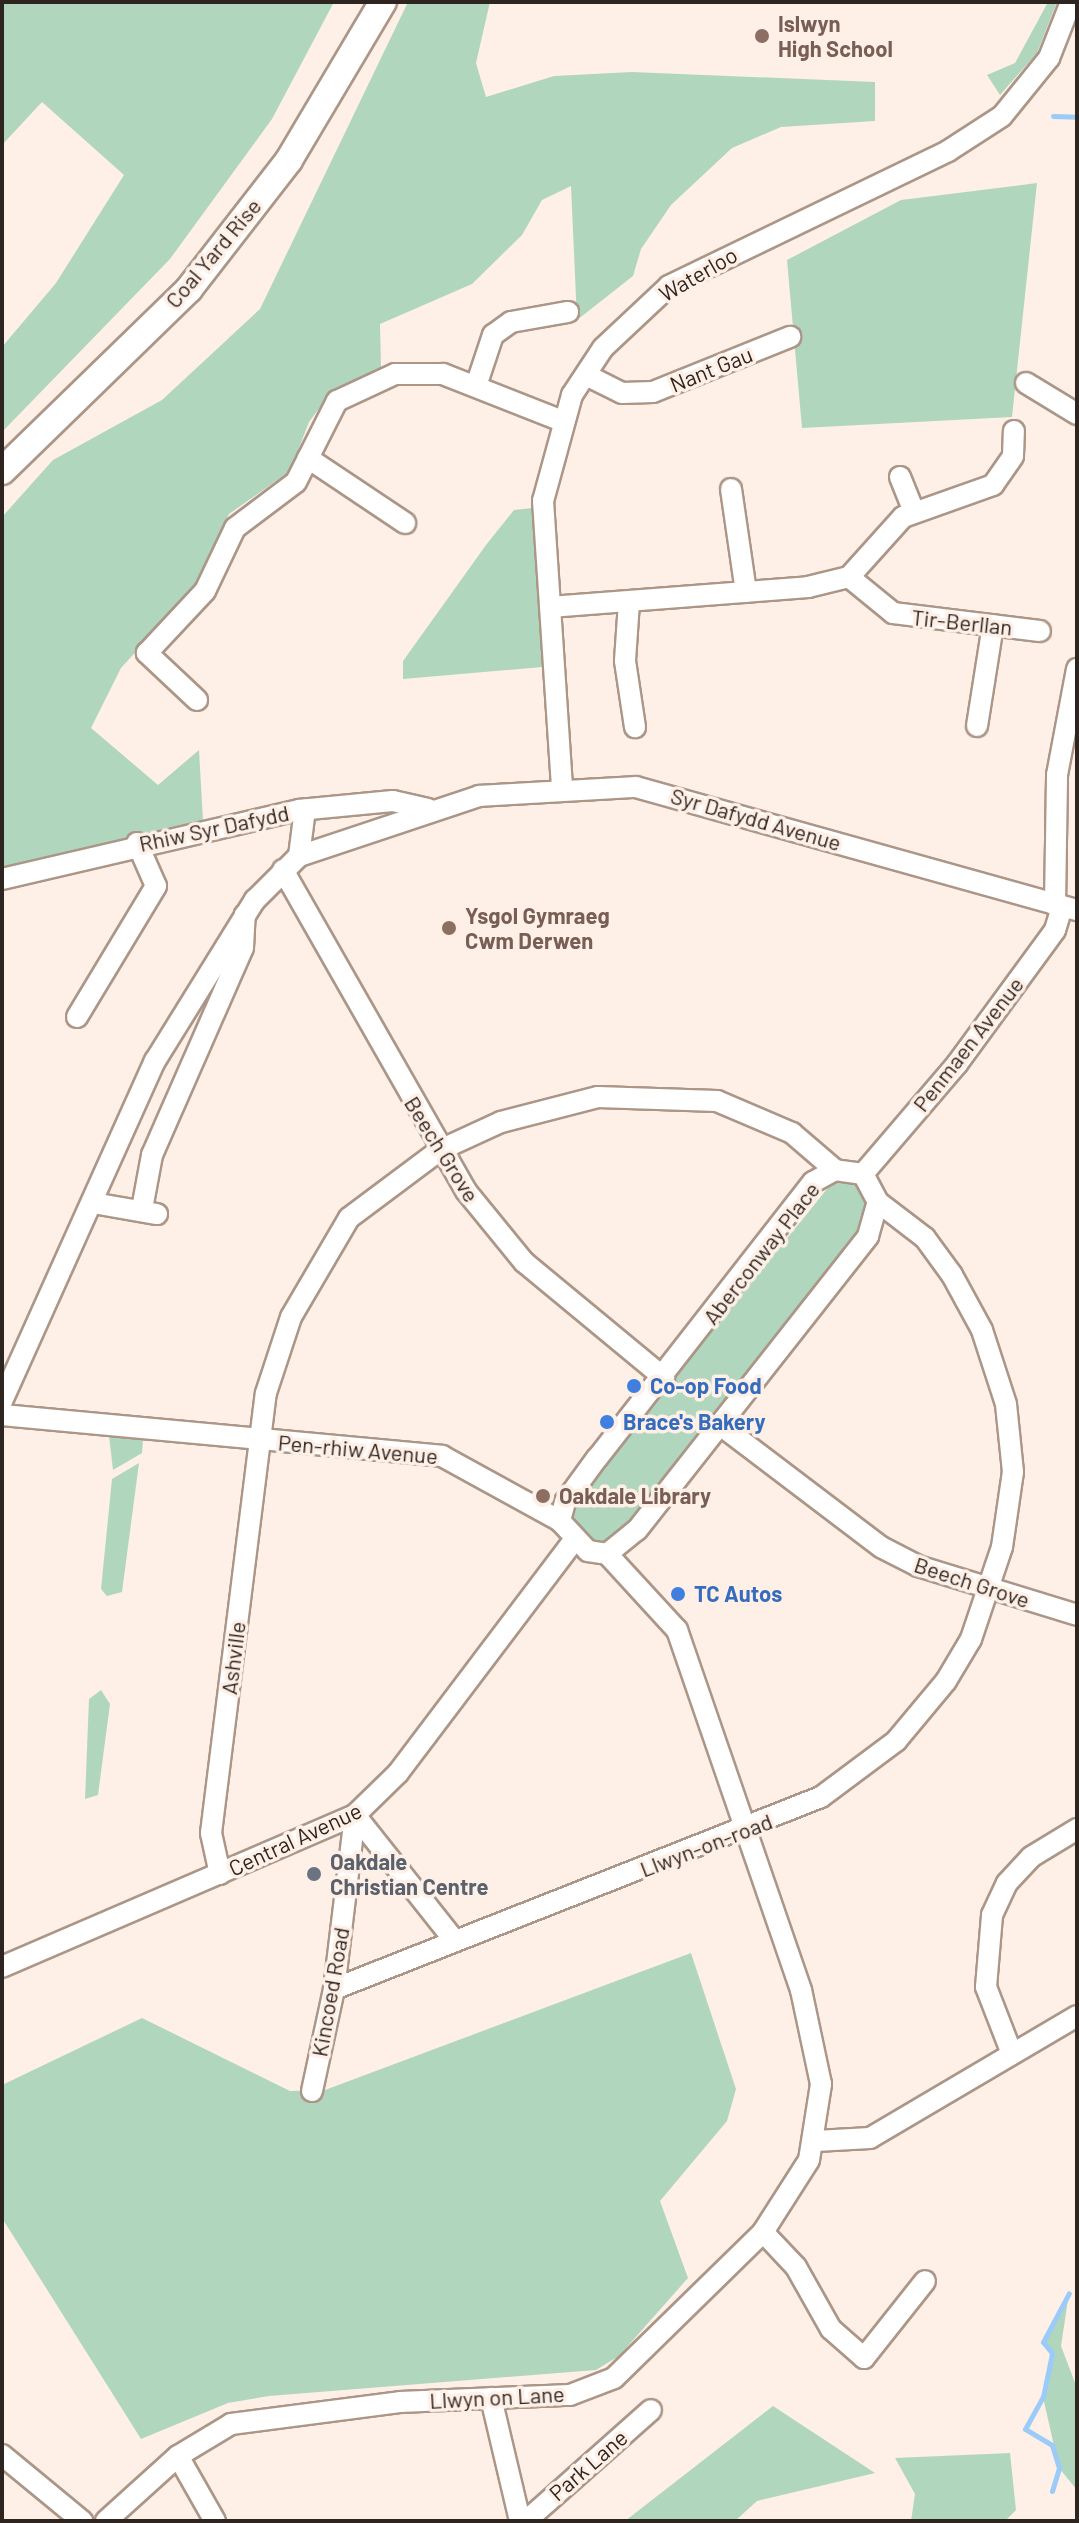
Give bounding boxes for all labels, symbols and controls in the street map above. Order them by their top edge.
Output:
place label: Islwyn High School [778,10,893,62]
marker: Islwyn High School [753,27,771,45]
street label: Coal Yard Rise [160,193,266,313]
street label: Waterloo [654,241,742,307]
street label: Nant Gau [666,341,756,397]
street label: Tir-Berllan [910,604,1014,640]
street label: Syr Dafydd Avenue [668,782,844,856]
street label: Rhiw Syr Dafydd [137,799,291,857]
place label: Ysgol Gymraeg Cwm Derwen [465,902,610,954]
marker: Ysgol Gymraeg Cwm Derwen [440,919,458,937]
street label: Penmaen Avenue [907,971,1029,1117]
street label: Beech Grove [399,1091,485,1207]
street label: Aberconway Place [697,1176,825,1330]
place label: Co-op Food [650,1373,762,1399]
marker: Co-op Food [625,1377,643,1395]
place label: Brace's Bakery [623,1409,766,1435]
marker: Brace's Bakery [598,1413,616,1431]
street label: Pen-rhiw Avenue [277,1429,439,1469]
place label: Oakdale Library [559,1483,711,1509]
marker: Oakdale Library [534,1487,552,1505]
street label: Beech Grove [911,1551,1033,1613]
place label: TC Autos [694,1581,782,1607]
marker: TC Autos [669,1585,687,1603]
street label: Ashville [215,1620,251,1696]
street label: Central Avenue [224,1797,366,1881]
street label: Llwyn-on-road [636,1808,776,1882]
place label: Oakdale Christian Centre [330,1848,488,1900]
marker: Oakdale Christian Centre [305,1865,323,1883]
street label: Kincoed Road [306,1925,354,2059]
street label: Llwyn on Lane [429,2380,565,2414]
street label: Park Lane [544,2424,632,2506]

